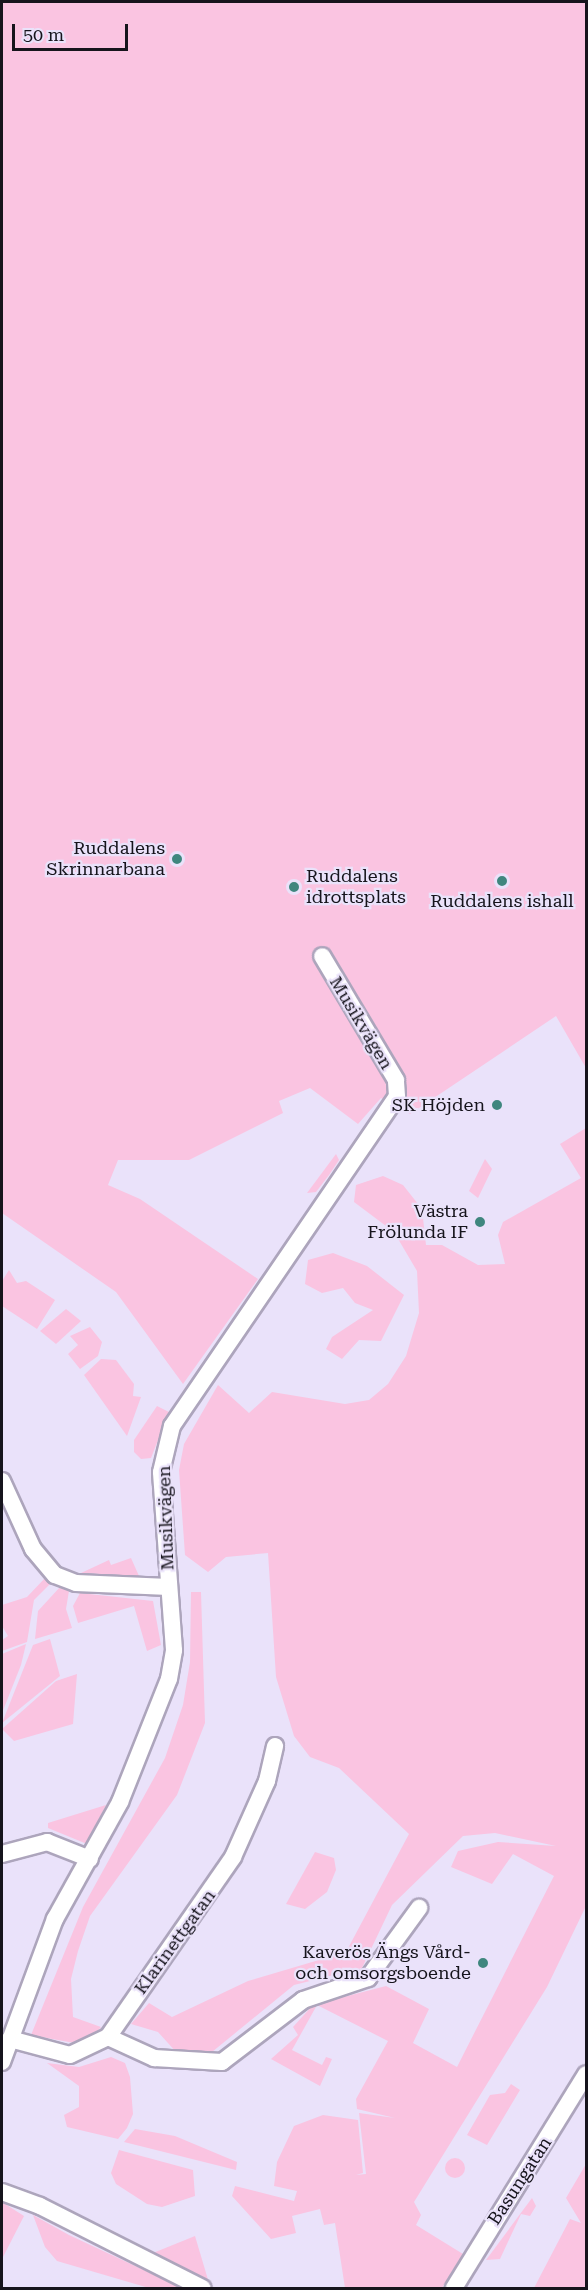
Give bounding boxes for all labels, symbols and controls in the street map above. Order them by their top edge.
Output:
scale bar [15,12,130,50]
text: 50 m [23,24,64,45]
place label: Ruddalens Skrinnarbana [46,838,165,880]
marker: Ruddalens Skrinnarbana [170,852,184,866]
place label: Ruddalens idrottsplats [306,866,406,908]
marker: Ruddalens ishall [495,874,509,888]
marker: Ruddalens idrottsplats [287,880,301,894]
place label: Ruddalens ishall [430,890,574,912]
street label: Musikvägen [325,972,397,1074]
place label: SK Höjden [392,1094,485,1116]
marker: SK Höjden [490,1098,504,1112]
place label: Västra Frölunda IF [367,1201,468,1244]
marker: Västra Frölunda IF [473,1215,487,1229]
street label: Musikvägen [153,1465,179,1571]
street label: Klarinettgatan [130,1885,220,1999]
place label: Kaverös Ängs Vård- och omsorgsboende [295,1942,471,1984]
marker: Kaverös Ängs Vård- och omsorgsboende [476,1956,490,1970]
street label: Basungatan [484,2133,556,2229]

